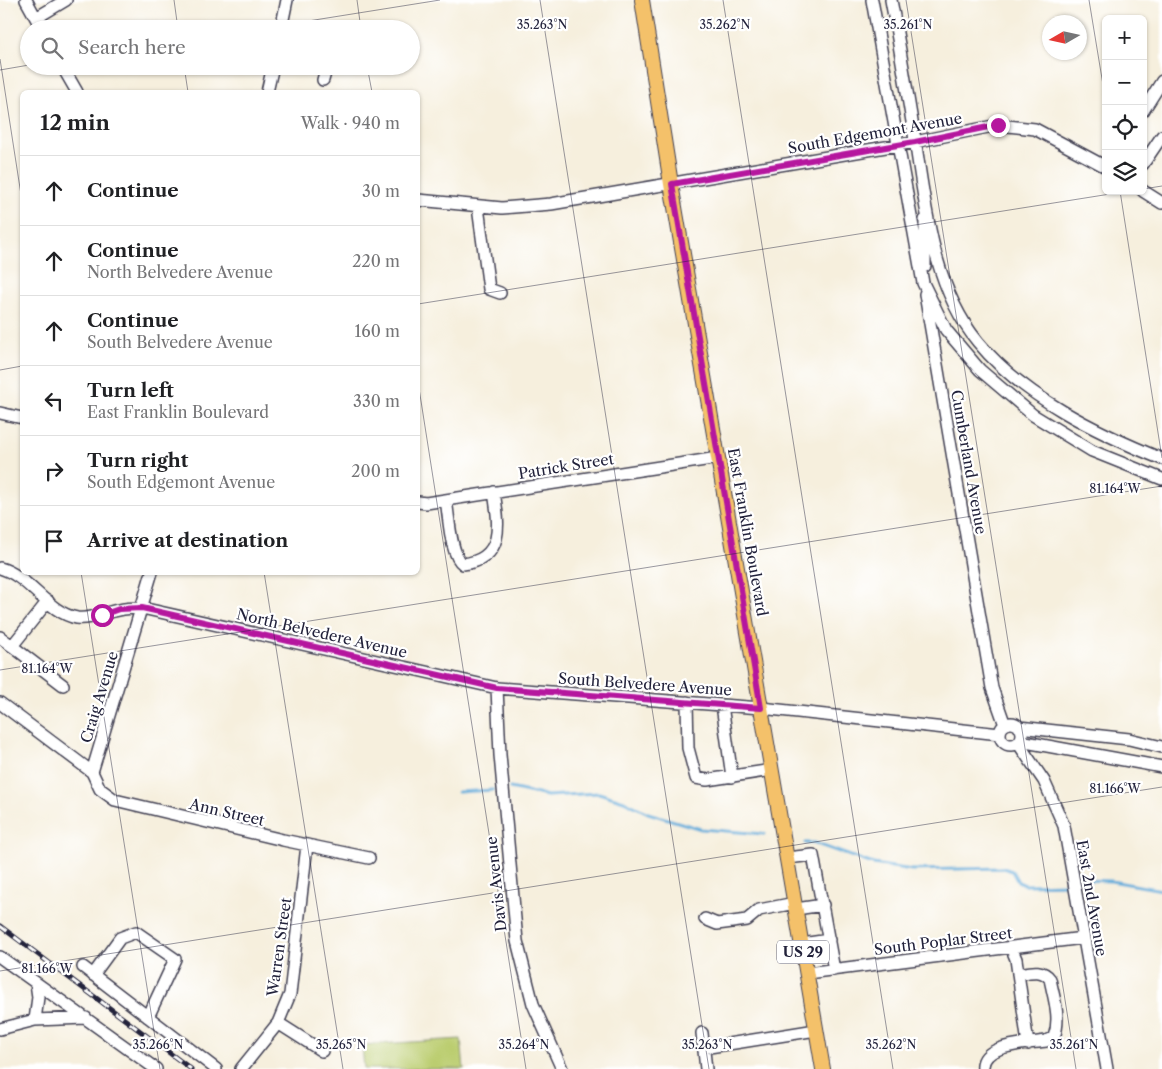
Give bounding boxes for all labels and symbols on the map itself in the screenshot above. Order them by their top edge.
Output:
north arrow [1042,15,1087,60]
text: 35.263°N [517,17,567,32]
text: 35.262°N [699,17,751,32]
text: 35.261°N [883,17,933,32]
street label: South Edgemont Avenue [786,108,964,158]
route end [987,114,1010,137]
street label: Cumberland Avenue [947,388,991,536]
street label: East Franklin Boulevard [724,446,772,618]
street label: Patrick Street [517,449,616,483]
text: 81.164°W [1089,481,1142,496]
route start [91,604,114,627]
street label: North Belvedere Avenue [235,604,409,662]
street label: Craig Avenue [76,649,122,745]
text: 81.164°W [21,661,74,676]
street label: South Belvedere Avenue [557,668,733,700]
text: 81.166°W [1089,781,1142,796]
street label: Ann Street [187,794,267,830]
street label: Davis Avenue [482,835,510,933]
street label: East 2nd Avenue [1072,838,1112,958]
street label: Warren Street [263,896,295,999]
street label: South Poplar Street [873,923,1014,959]
road number: US 29 [777,940,829,964]
text: 81.166°W [21,961,74,976]
text: 35.266°N [133,1037,184,1052]
text: 35.265°N [316,1037,366,1052]
text: 35.264°N [499,1037,550,1052]
text: 35.263°N [682,1037,732,1052]
text: 35.262°N [865,1037,917,1052]
text: 35.261°N [1049,1037,1099,1052]

